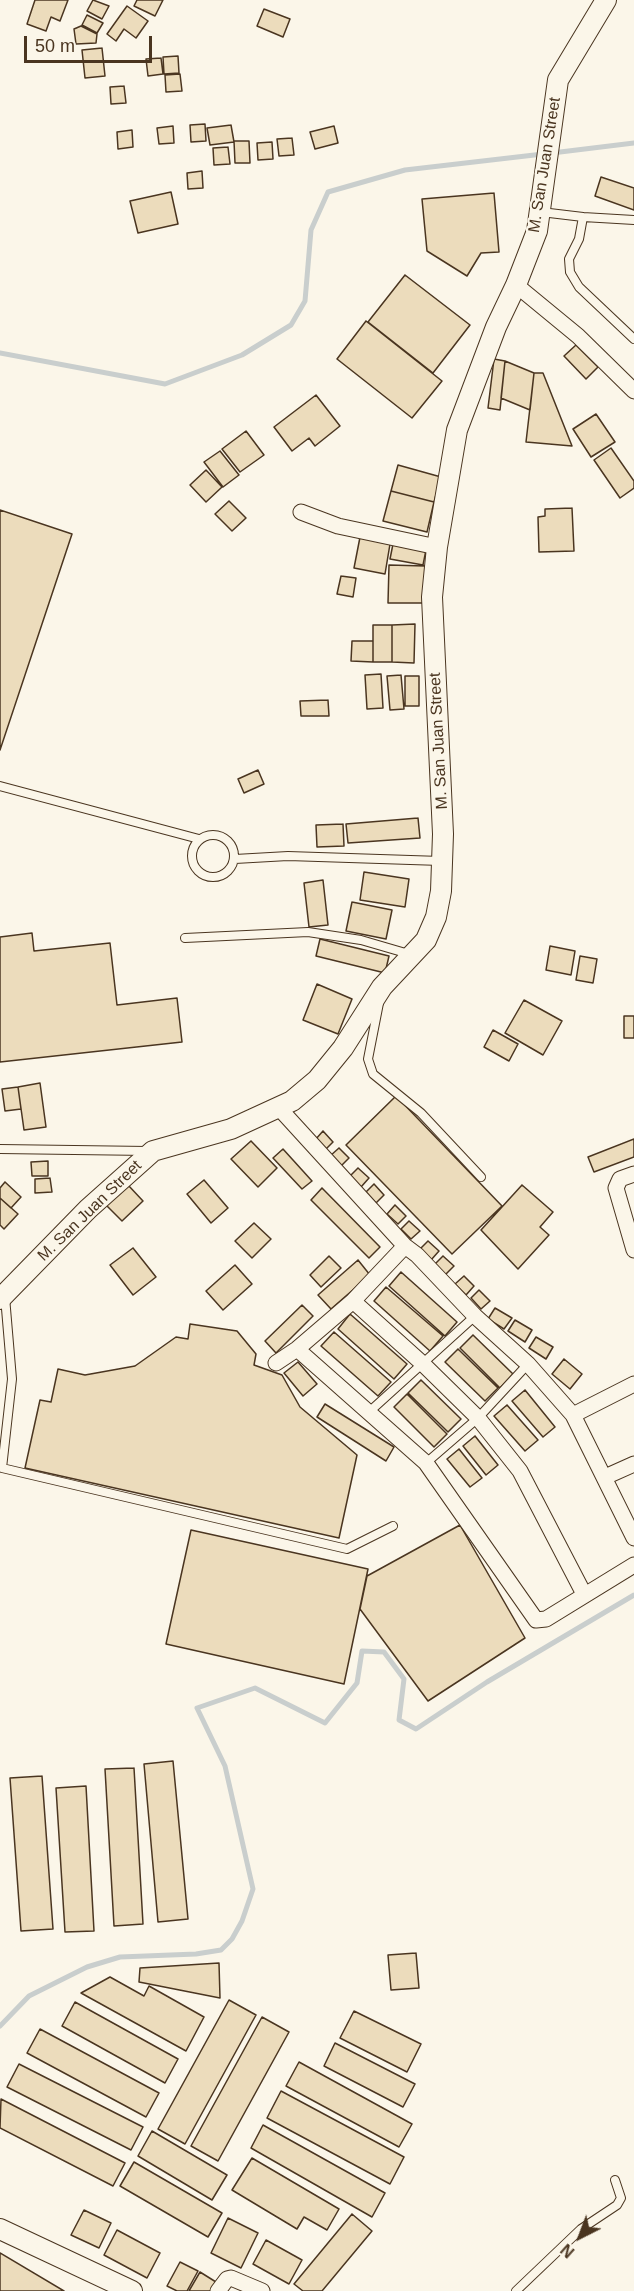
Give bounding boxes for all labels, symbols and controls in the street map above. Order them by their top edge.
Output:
scale bar [27,24,154,62]
text: 50 m [35,36,75,56]
street label: M. San Juan Street [525,96,565,234]
street label: M. San Juan Street [426,672,452,810]
street label: M. San Juan Street [34,1157,146,1265]
north arrow [550,2207,610,2267]
text: N [558,2241,578,2261]

